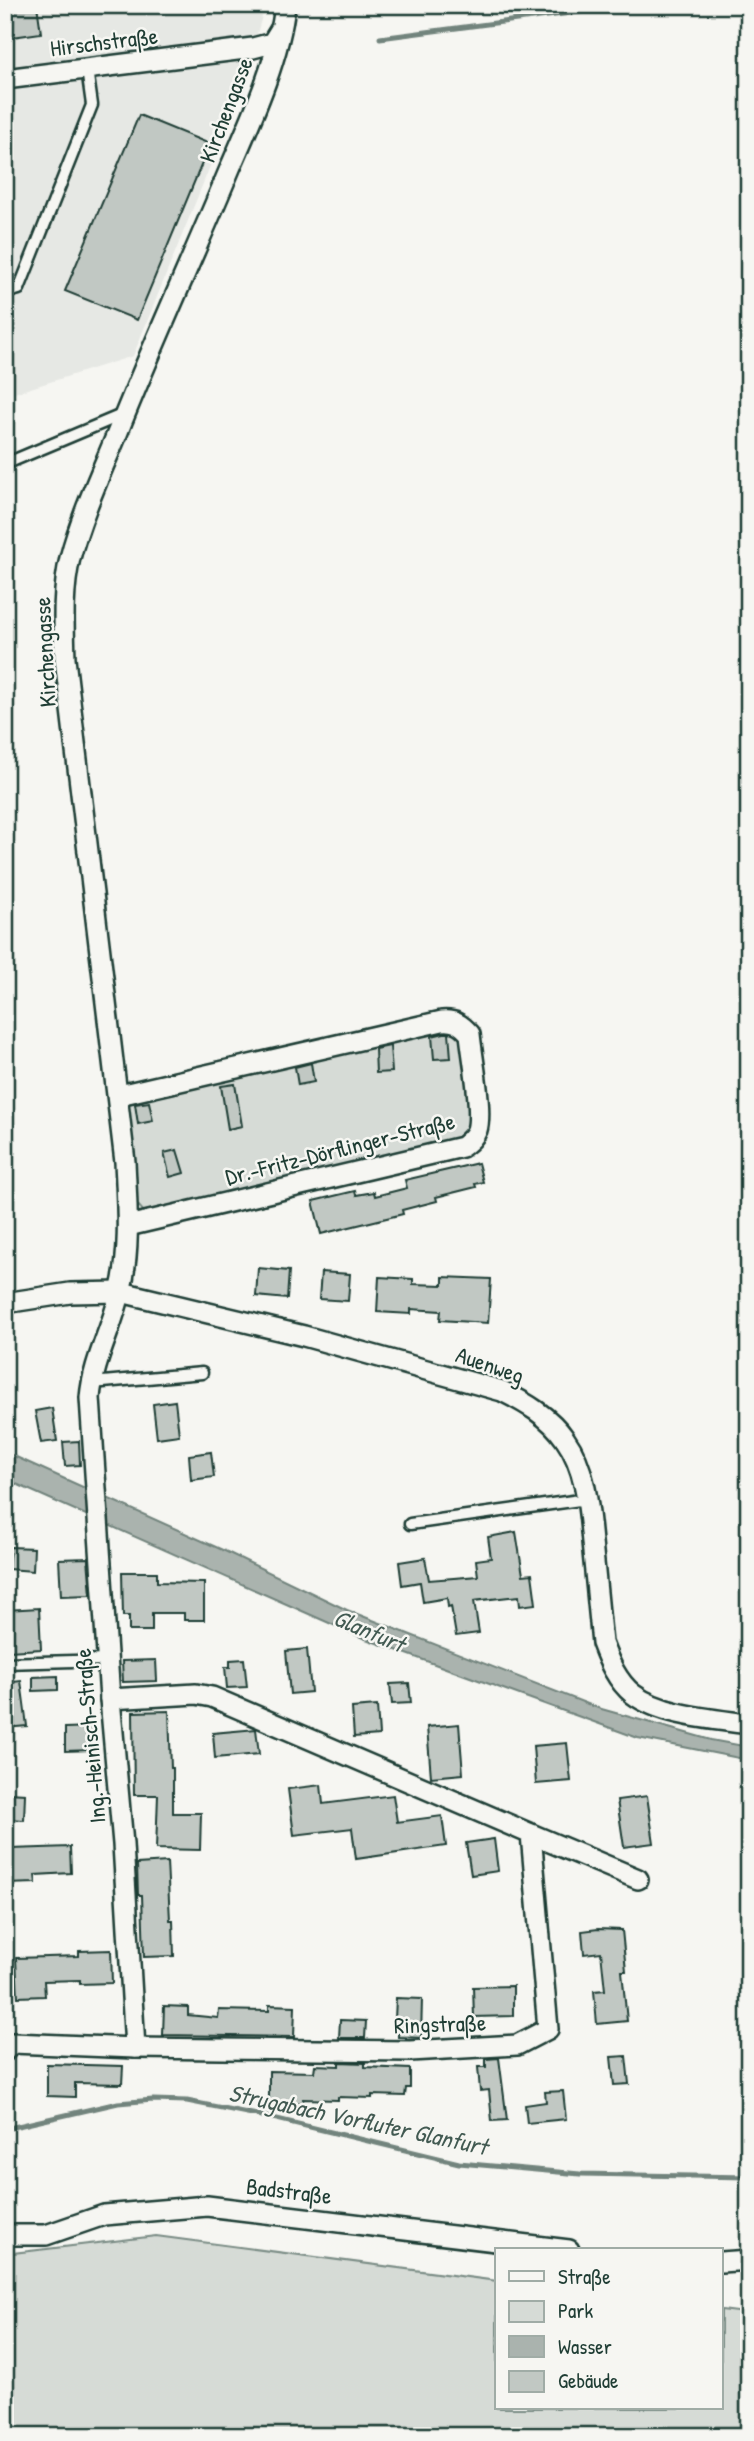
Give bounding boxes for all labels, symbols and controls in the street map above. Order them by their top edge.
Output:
street label: Hirschstraße [48,20,160,63]
street label: Kirchengasse [191,53,260,167]
street label: Kirchengasse [26,596,63,708]
street label: Dr.-Fritz-Dörflinger-Straße [222,1105,458,1192]
street label: Auenweg [452,1338,528,1391]
water label: Glanfurt [329,1601,413,1661]
street label: Ing.-Heinisch-Straße [66,1647,113,1825]
street label: Ringstraße [393,2006,487,2041]
water label: Strugabach Vorfluter Glanfurt [226,2076,494,2164]
street label: Badstraße [245,2170,333,2211]
legend [495,2248,722,2410]
text: Straße [558,2262,611,2291]
text: Park [558,2296,593,2325]
text: Wasser [558,2332,612,2361]
text: Gebäude [558,2366,618,2395]

